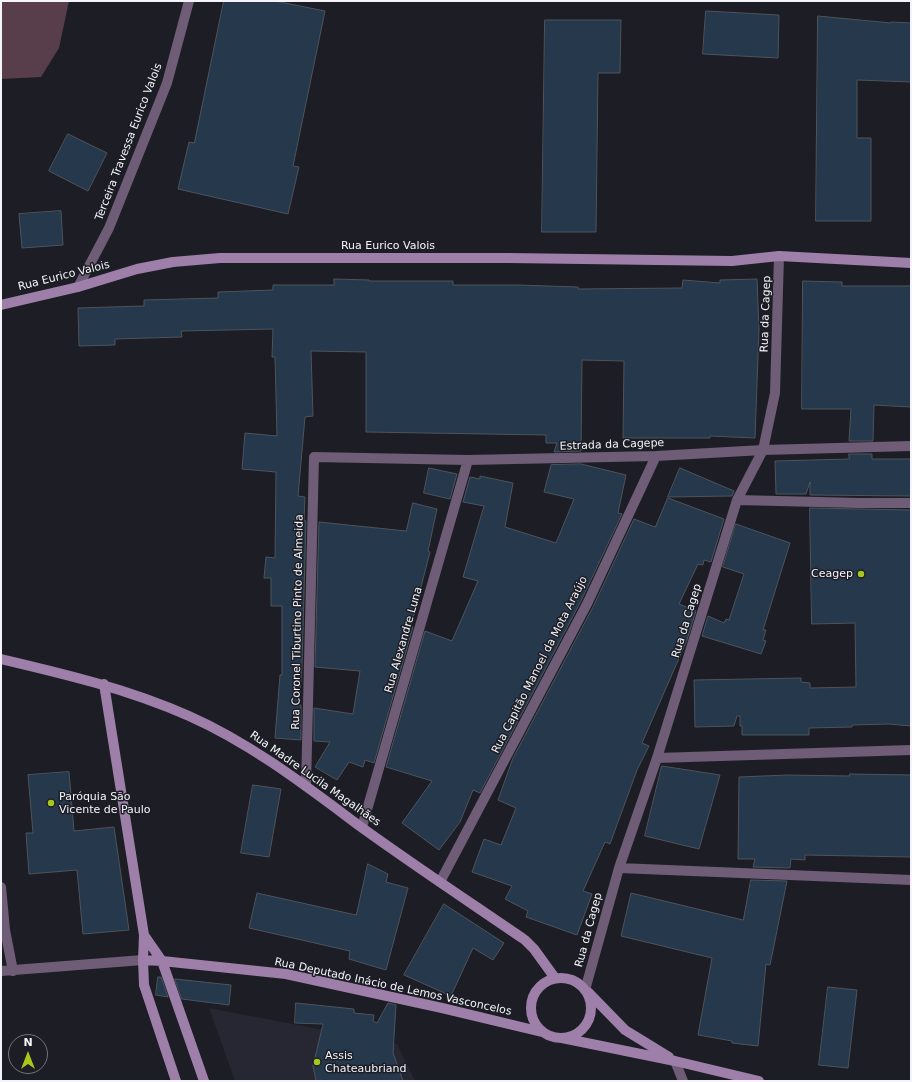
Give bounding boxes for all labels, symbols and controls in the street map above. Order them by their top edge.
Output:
street label: Terceira Travessa Eurico Valois [93,61,165,223]
street label: Rua Eurico Valois [341,239,435,253]
street label: Rua Eurico Valois [17,258,111,294]
street label: Rua da Cagep [758,275,774,353]
street label: Estrada da Cagepe [559,437,665,453]
street label: Rua Coronel Tiburtino Pinto de Almeida [290,514,306,730]
place label: Ceagep [811,567,853,581]
marker: Ceagep [856,569,866,579]
street label: Rua Capitão Manoel da Mota Araújo [489,574,591,756]
street label: Rua da Cagep [669,582,705,660]
street label: Rua Alexandre Luna [383,585,425,695]
street label: Rua Madre Lucila Magalhães [247,729,383,829]
place label: Paróquia São Vicente de Paulo [59,790,151,816]
marker: Paróquia São Vicente de Paulo [46,798,56,808]
street label: Rua da Cagep [573,891,605,969]
street label: Rua Deputado Inácio de Lemos Vasconcelos [273,955,513,1019]
north arrow [8,1034,48,1074]
text: N [23,1036,33,1049]
place label: Assis Chateaubriand [325,1049,406,1075]
marker: Assis Chateaubriand [312,1057,322,1067]

